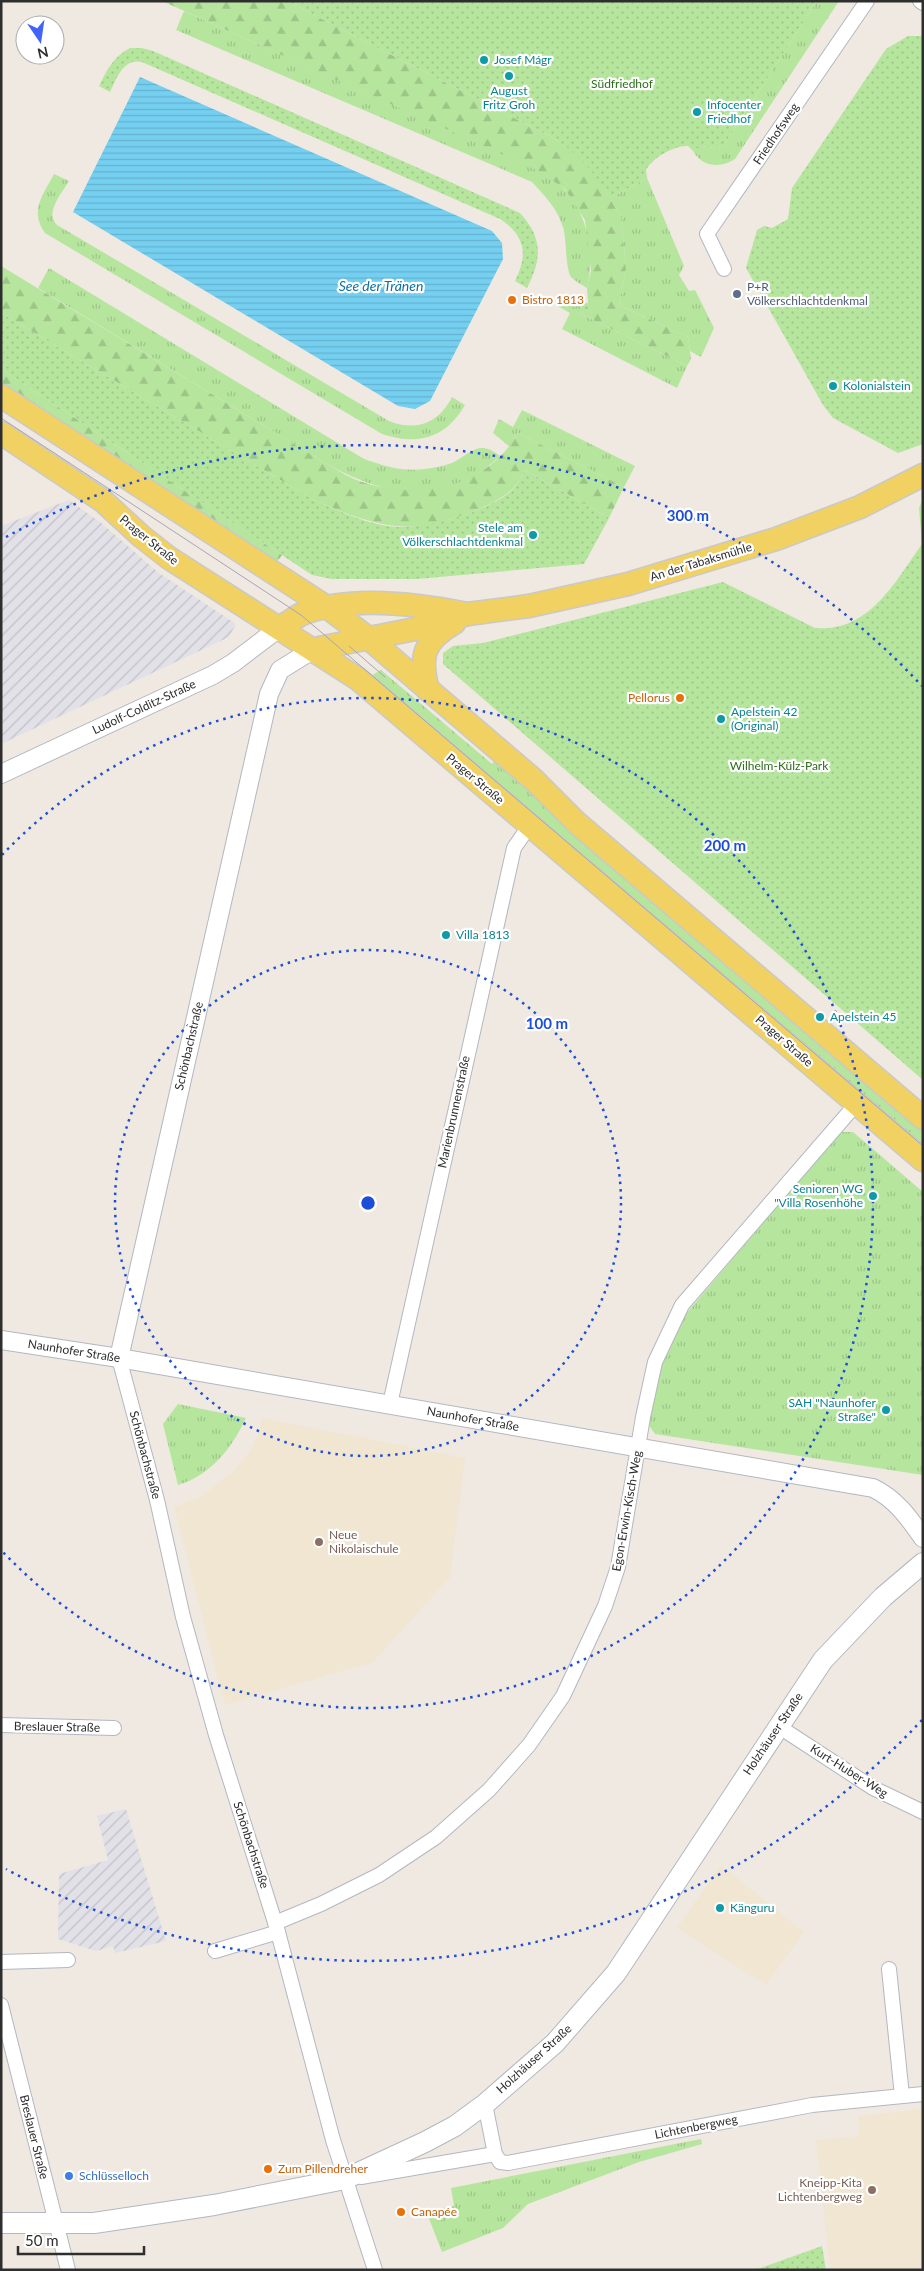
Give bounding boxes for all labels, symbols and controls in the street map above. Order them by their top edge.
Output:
north arrow [15,15,65,65]
text: N [36,44,50,63]
place label: Josef Mágr [494,52,552,67]
marker: Josef Mágr [478,54,490,66]
marker: August Fritz Groh [503,70,515,82]
park label: Südfriedhof [591,76,654,91]
place label: August Fritz Groh [483,83,535,112]
place label: Infocenter Friedhof [707,97,762,126]
street label: Friedhofsweg [749,100,802,167]
marker: Infocenter Friedhof [691,106,703,118]
water label: See der Tränen [339,277,423,294]
place label: P+R Völkerschlachtdenkmal [747,279,868,308]
marker: P+R Völkerschlachtdenkmal [731,288,743,300]
place label: Bistro 1813 [522,292,584,307]
marker: Bistro 1813 [506,294,518,306]
place label: Kolonialstein [843,378,911,393]
marker: Kolonialstein [827,380,839,392]
text: 300 m [667,506,709,524]
street label: Prager Straße [117,511,182,568]
place label: Stele am Völkerschlachtdenkmal [402,520,523,549]
marker: Stele am Völkerschlachtdenkmal [527,529,539,541]
street label: An der Tabaksmühle [648,539,754,584]
street label: Ludolf-Colditz-Straße [90,676,198,737]
place label: Pellorus [628,690,670,705]
marker: Pellorus [674,692,686,704]
place label: Apelstein 42 (Original) [731,704,797,733]
marker: Apelstein 42 (Original) [715,713,727,725]
street label: Prager Straße [443,750,507,807]
park label: Wilhelm-Külz-Park [730,758,829,773]
text: 200 m [704,836,746,854]
place label: Villa 1813 [456,927,510,942]
marker: Villa 1813 [440,929,452,941]
street label: Schönbachstraße [171,1000,206,1092]
place label: Apelstein 45 [830,1009,896,1024]
marker: Apelstein 45 [814,1011,826,1023]
street label: Prager Straße [753,1012,816,1070]
text: 100 m [526,1014,568,1032]
street label: Marienbrunnenstraße [434,1054,473,1169]
place label: Senioren WG "Villa Rosenhöhe [774,1181,863,1210]
marker: Senioren WG "Villa Rosenhöhe [867,1190,879,1202]
centre of rings [359,1194,377,1212]
street label: Naunhofer Straße [27,1336,121,1365]
place label: SAH "Naunhofer Straße" [788,1395,877,1424]
street label: Naunhofer Straße [426,1403,520,1434]
marker: SAH "Naunhofer Straße" [880,1404,892,1416]
street label: Schönbachstraße [127,1409,164,1501]
street label: Egon-Erwin-Kisch-Weg [608,1449,645,1573]
place label: Neue Nikolaischule [329,1527,399,1556]
marker: Neue Nikolaischule [313,1536,325,1548]
street label: Holzhäuser Straße [739,1690,806,1778]
street label: Breslauer Straße [14,1718,100,1735]
street label: Kurt-Huber-Weg [808,1741,891,1801]
street label: Schönbachstraße [230,1799,273,1890]
place label: Känguru [730,1900,775,1915]
marker: Känguru [714,1902,726,1914]
street label: Holzhäuser Straße [493,2021,574,2096]
street label: Breslauer Straße [17,2093,52,2181]
street label: Lichtenbergweg [653,2111,739,2142]
place label: Zum Pillendreher [278,2161,369,2176]
marker: Zum Pillendreher [262,2163,274,2175]
place label: Schlüsselloch [79,2168,149,2183]
marker: Schlüsselloch [63,2170,75,2182]
place label: Kneipp-Kita Lichtenbergweg [778,2175,862,2204]
marker: Kneipp-Kita Lichtenbergweg [866,2184,878,2196]
place label: Canapée [411,2204,457,2219]
marker: Canapée [395,2206,407,2218]
scale bar [18,2224,144,2256]
text: 50 m [25,2231,59,2249]

